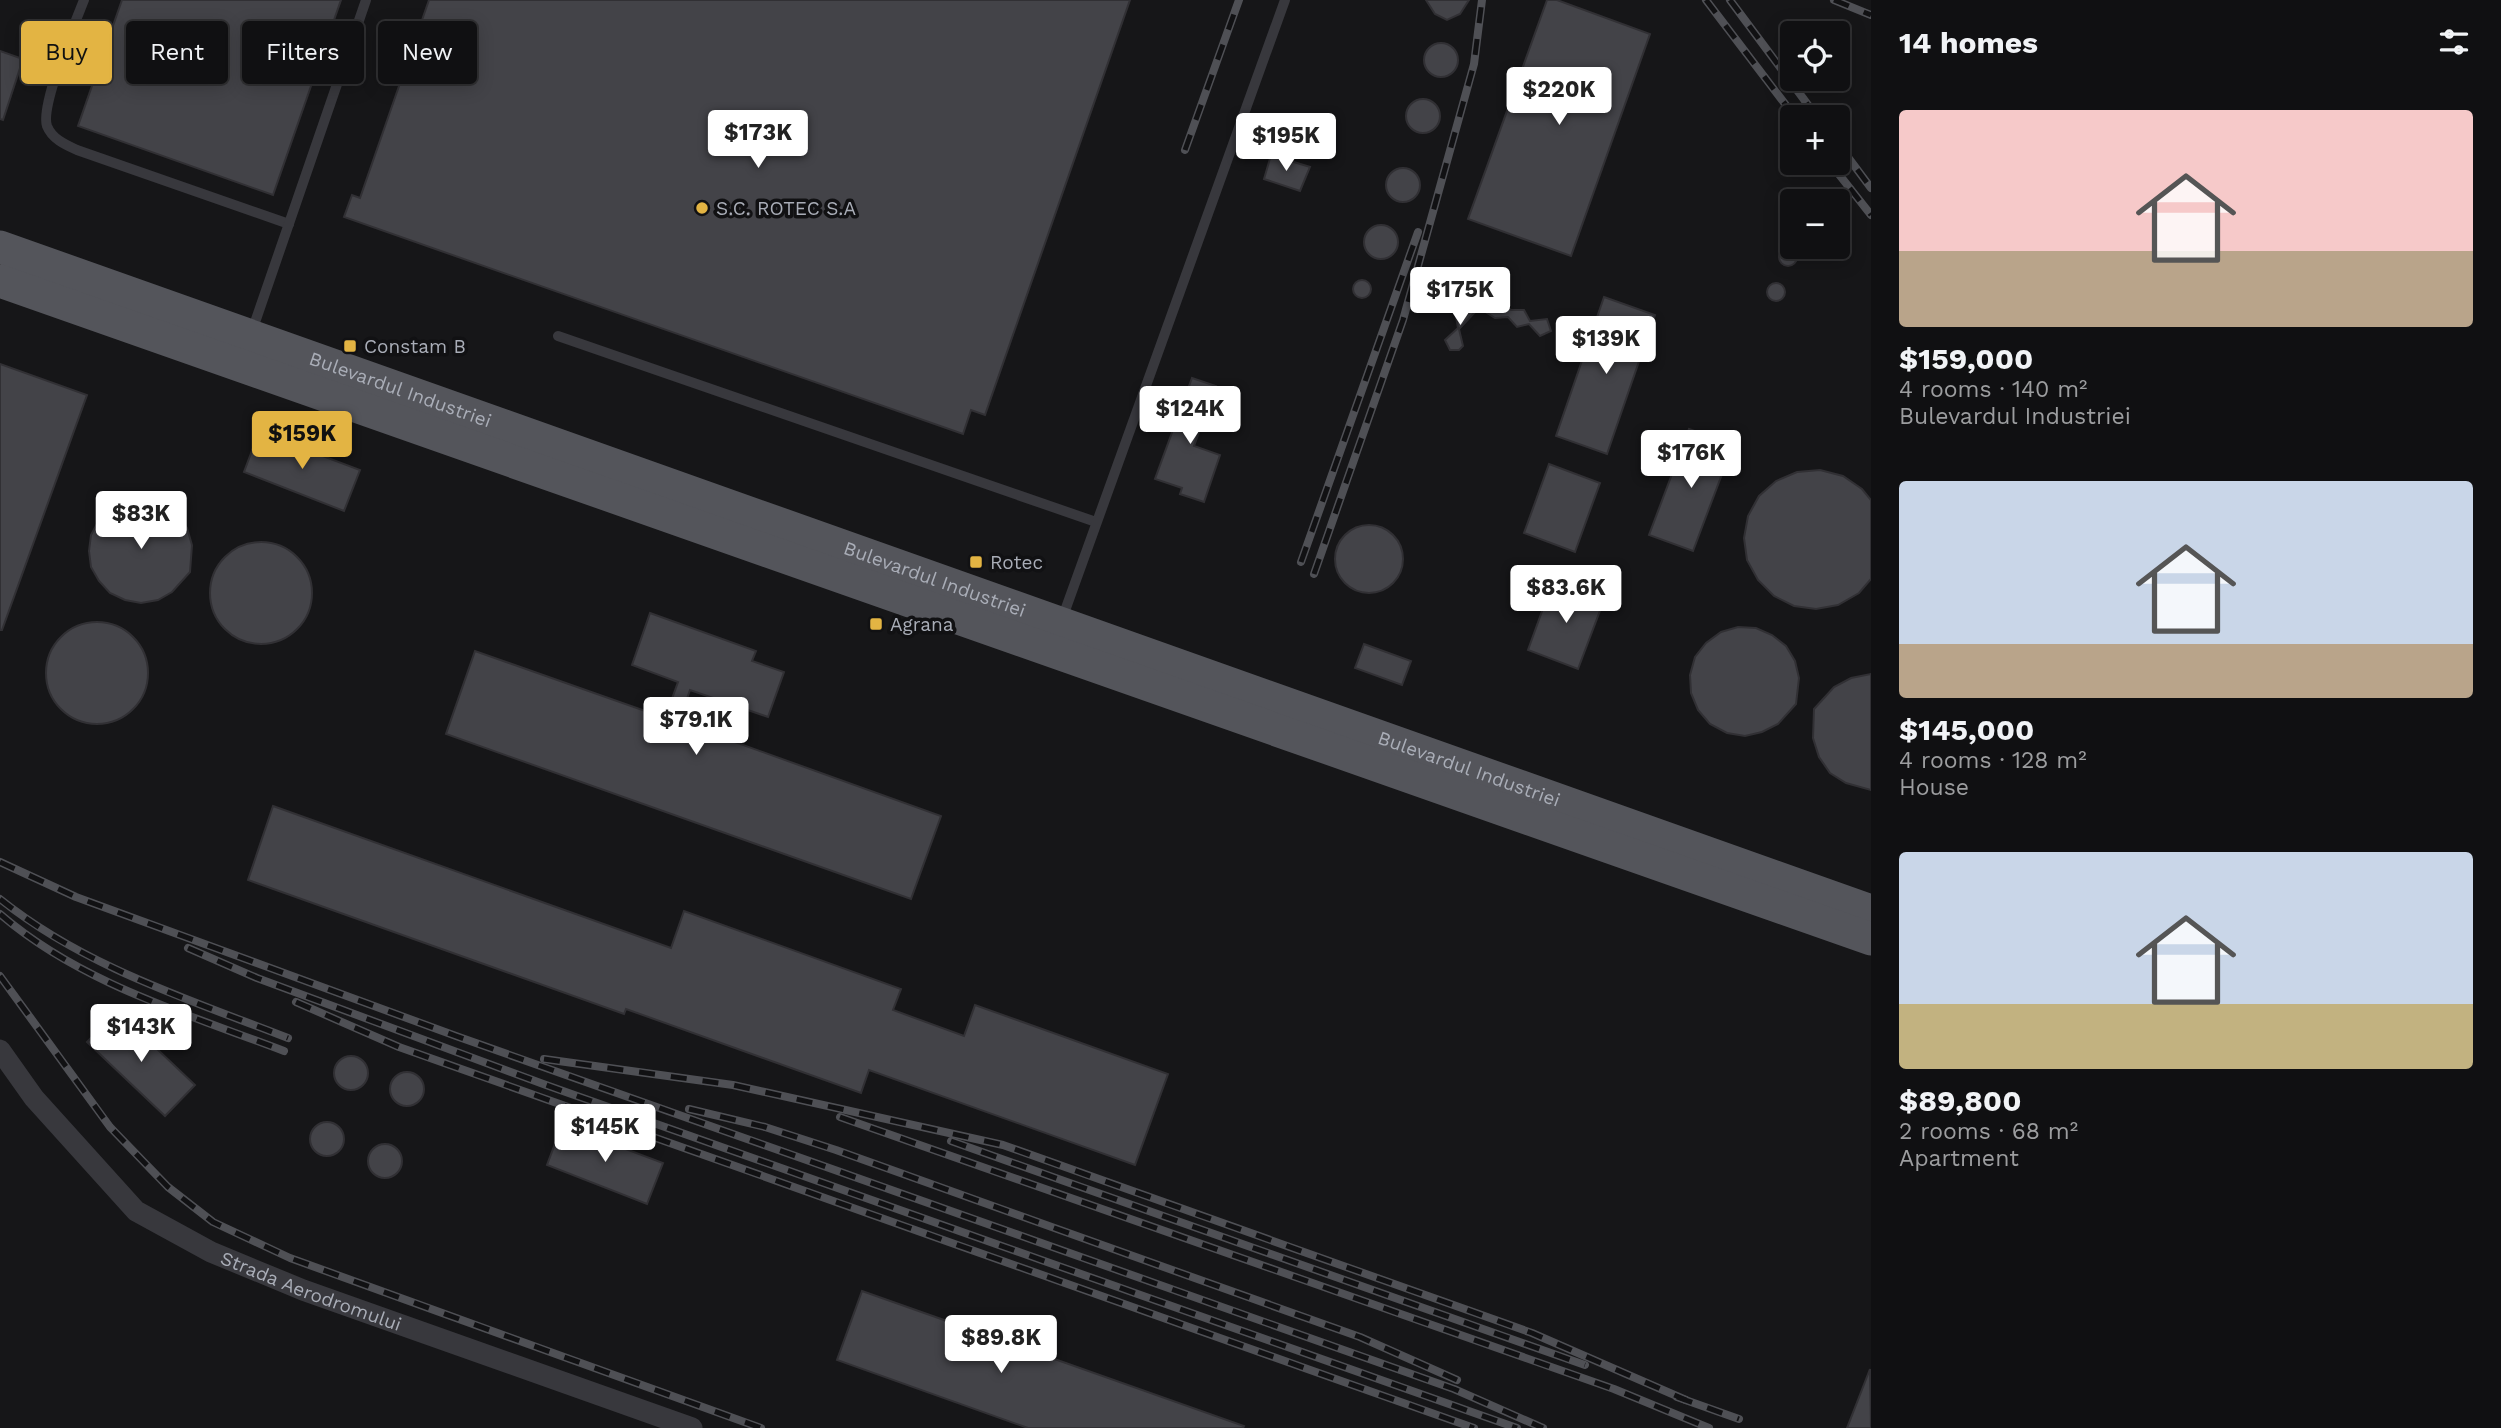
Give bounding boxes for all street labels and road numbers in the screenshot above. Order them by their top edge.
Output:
street label: Bulevardul Industriei [306,347,495,432]
street label: Bulevardul Industriei [841,536,1029,622]
street label: Bulevardul Industriei [1375,726,1563,812]
street label: Strada Aerodromului [217,1246,405,1336]

